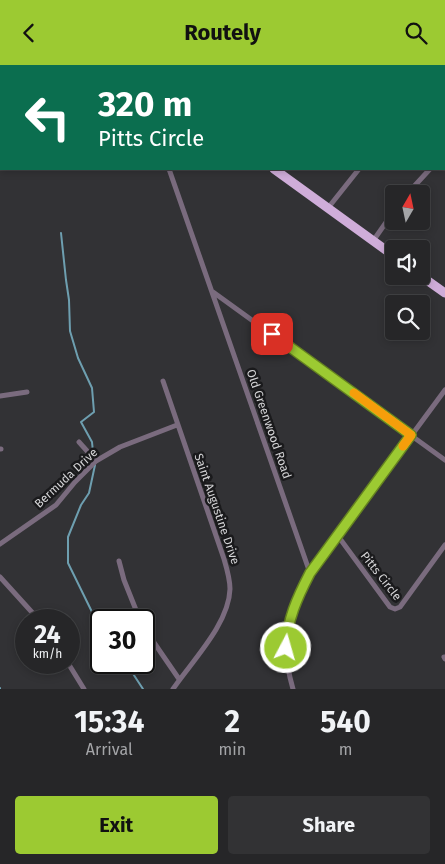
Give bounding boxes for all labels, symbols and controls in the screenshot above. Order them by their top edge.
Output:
icon: back [15,19,43,47]
text: Routely [184,19,261,46]
icon: search [402,19,430,47]
text: 320 m [98,83,192,125]
icon: left [15,85,80,150]
text: Pitts Circle [98,125,204,152]
north arrow [385,185,430,230]
map controls [385,185,430,340]
button: sound [385,240,430,285]
button: search [385,295,430,340]
pin [251,313,293,355]
icon: arrive [258,320,286,348]
street label: Old Greenwood Road [244,367,294,481]
street label: Bermuda Drive [32,445,100,511]
street label: Saint Augustine Drive [191,452,243,566]
street label: Pitts Circle [358,549,404,603]
speed limit sign: 30 [90,609,155,674]
text: 24 [34,620,61,650]
position arrow [259,621,311,673]
text: km/h [33,647,62,661]
text: 15:34 [74,704,144,740]
text: 2 [225,704,240,740]
text: 540 [320,704,371,740]
text: Arrival [86,740,133,759]
text: min [218,740,246,759]
text: m [339,740,352,759]
button: Exit [15,796,218,854]
button: Share [228,796,430,854]

